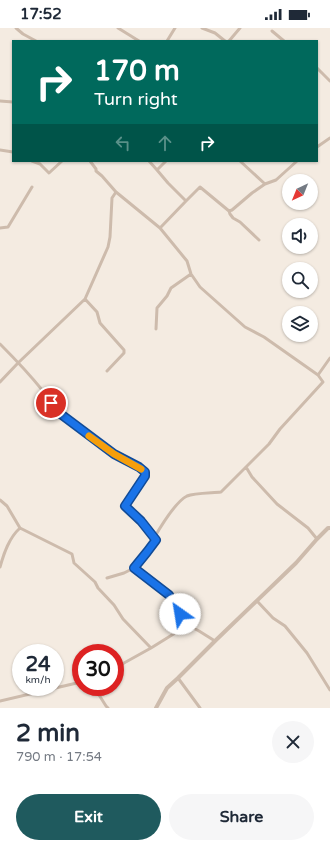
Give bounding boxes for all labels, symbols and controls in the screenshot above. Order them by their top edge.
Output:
text: 17:52 [20,5,62,23]
text: 170 m [94,54,180,88]
icon: right [28,56,80,108]
text: Turn right [94,88,178,110]
icon: left [112,132,134,154]
icon: ahead [154,132,176,154]
icon: right [196,132,218,154]
north arrow [282,174,318,210]
map controls [282,174,318,342]
button: sound [282,218,318,254]
button: search [282,262,318,298]
button: layers [282,306,318,342]
pin [34,386,68,420]
icon: arrive [40,392,62,414]
position arrow [159,593,201,635]
speed limit sign: 30 [72,644,124,696]
text: 24 [25,653,51,677]
text: km/h [25,674,51,686]
text: 2 min [16,719,80,748]
button: close [272,721,314,763]
text: 790 m · 17:54 [16,749,102,765]
button: Exit [16,794,161,840]
button: Share [169,794,314,840]

